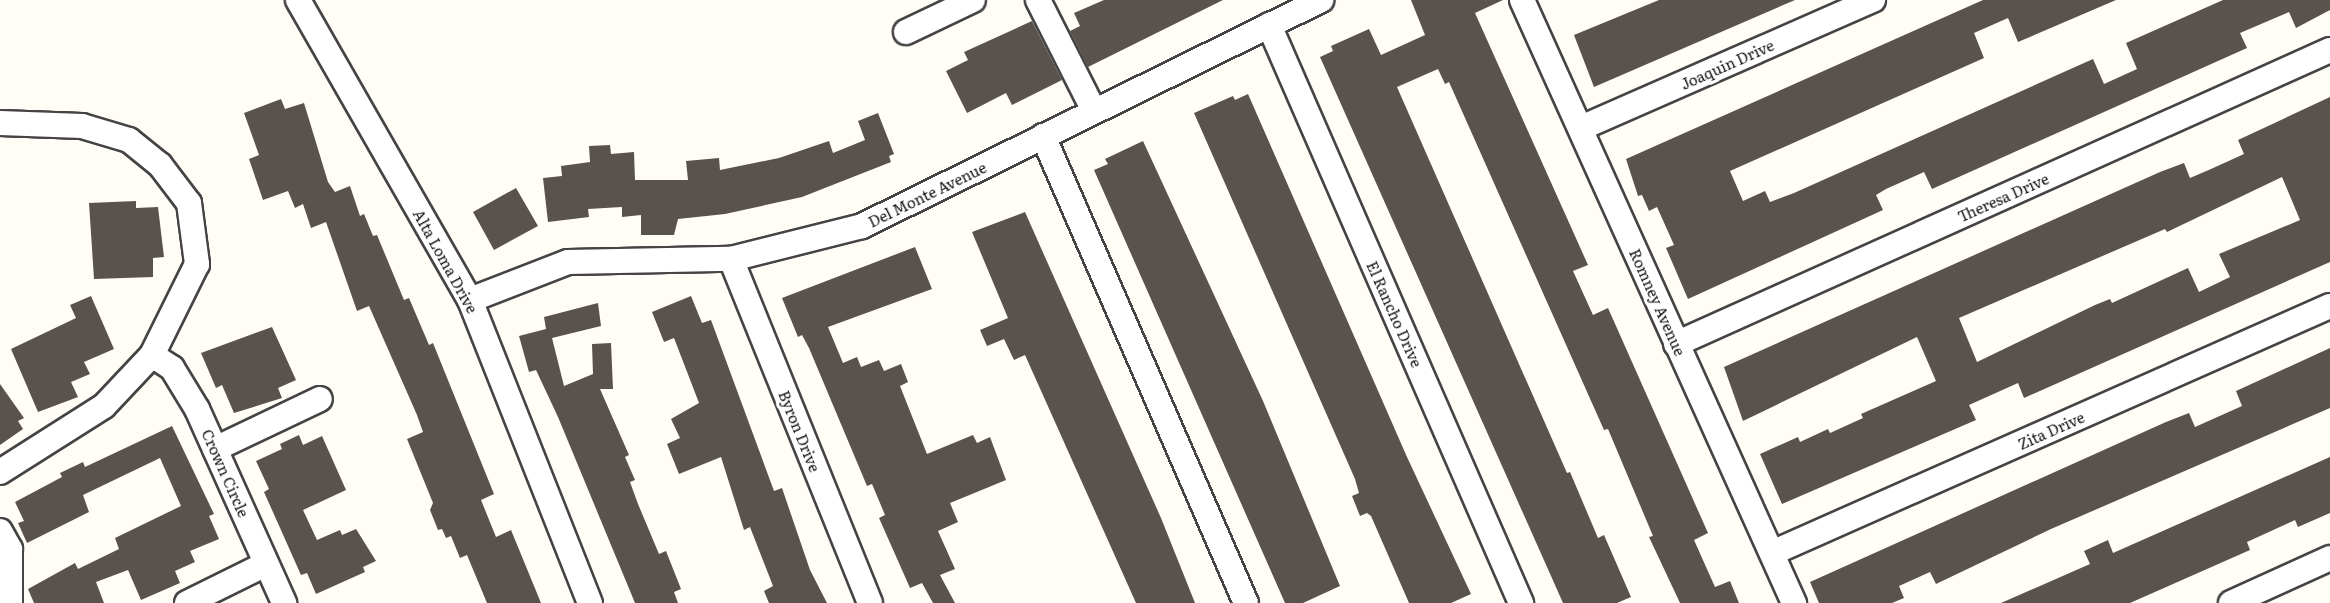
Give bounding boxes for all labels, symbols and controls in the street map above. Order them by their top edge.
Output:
street label: Joaquin Drive [1678,35,1776,93]
street label: Del Monte Avenue [865,158,989,230]
street label: Theresa Drive [1955,169,2051,225]
street label: Alta Loma Drive [410,206,482,316]
street label: Romney Avenue [1626,246,1690,358]
street label: El Rancho Drive [1364,258,1426,370]
street label: Byron Drive [776,388,824,474]
street label: Zita Drive [2015,407,2087,453]
street label: Crown Circle [199,426,253,520]

